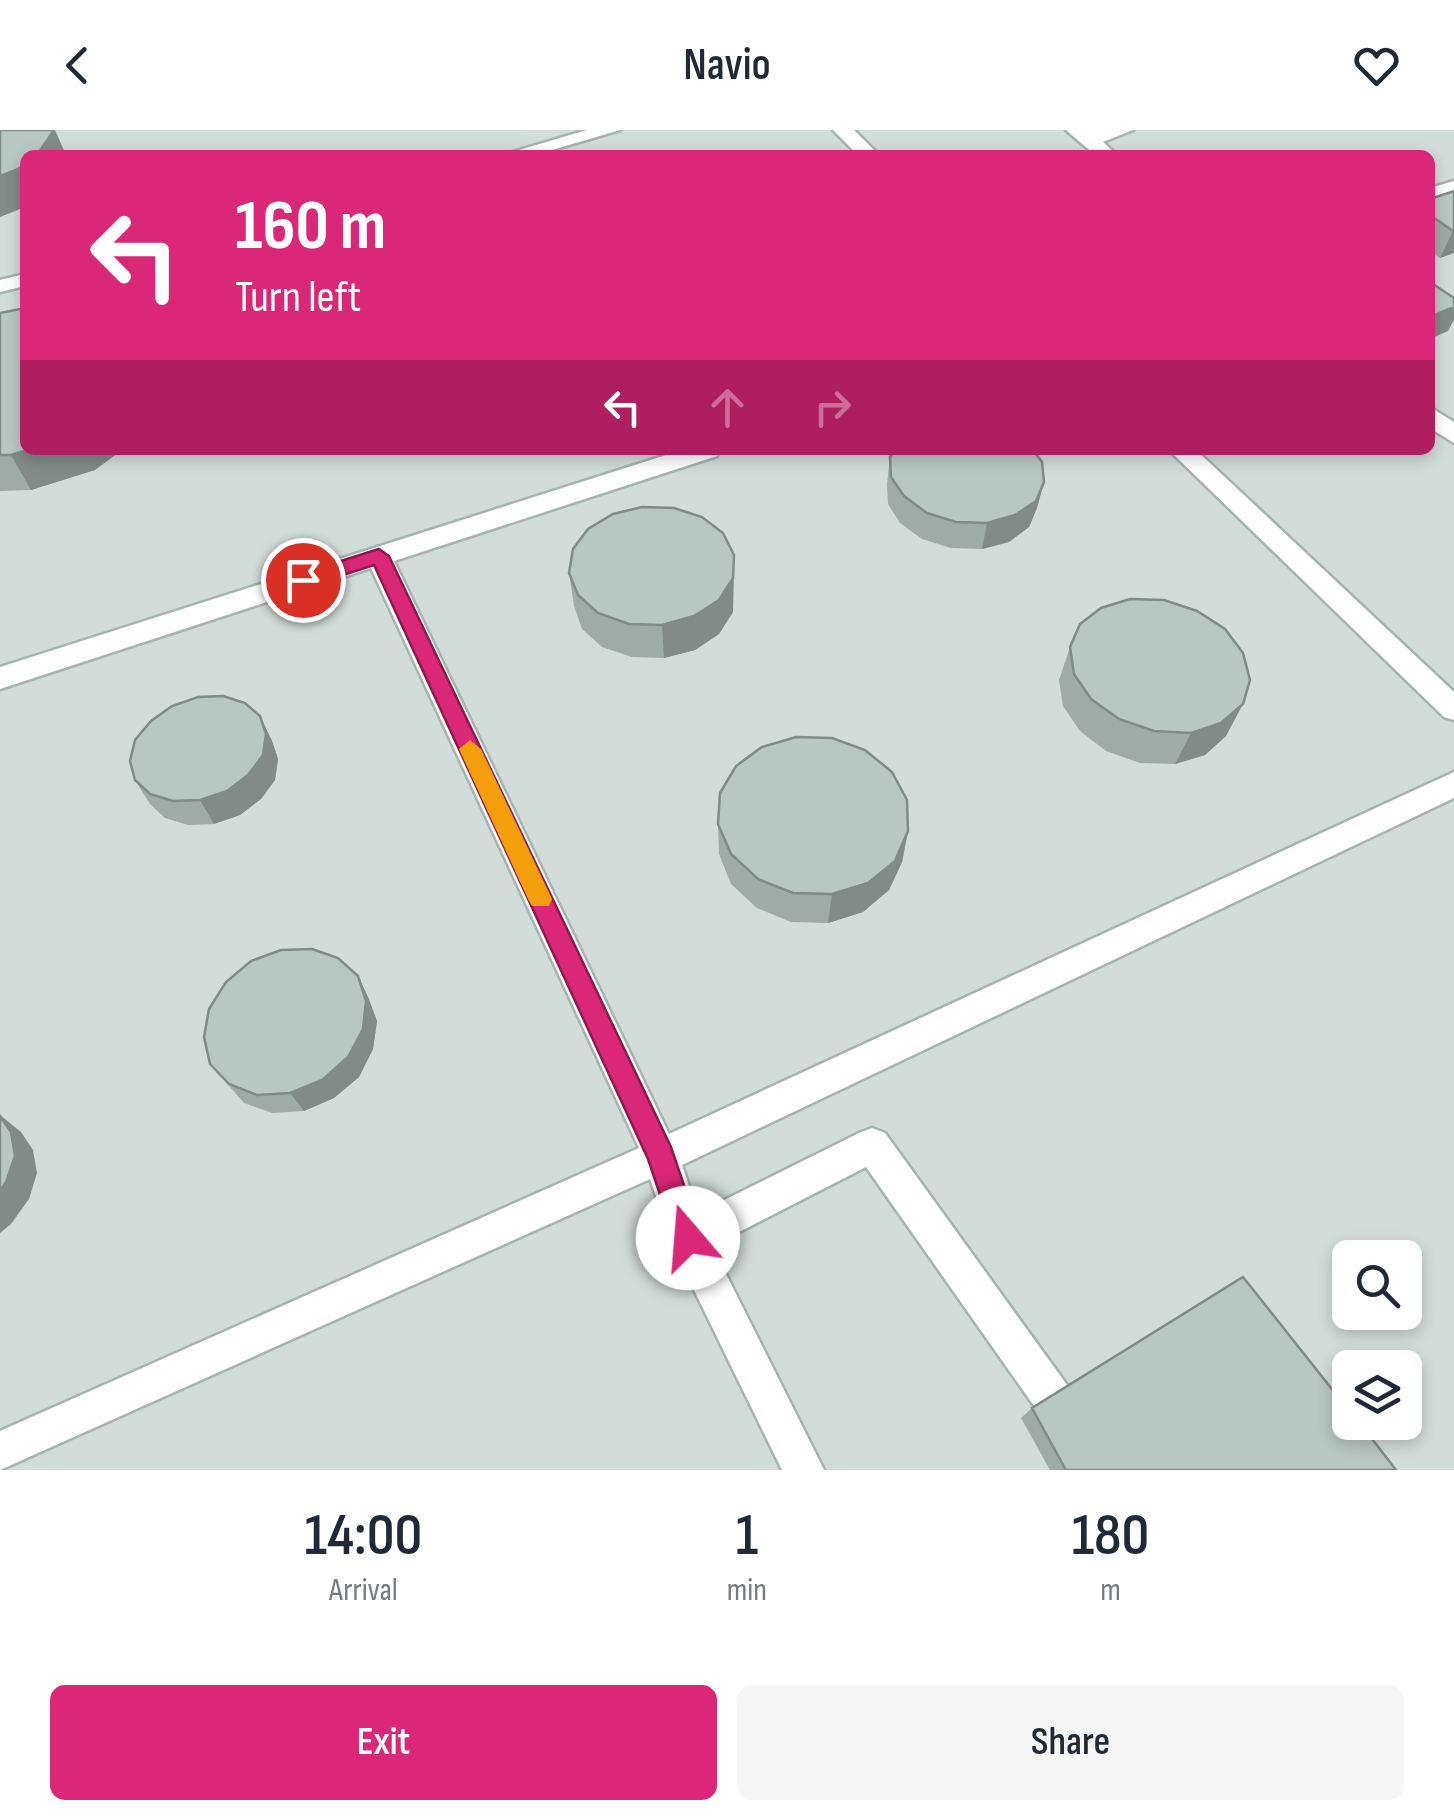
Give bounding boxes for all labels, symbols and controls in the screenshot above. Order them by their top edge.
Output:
icon: back [50,38,105,93]
text: Navio [683,38,771,93]
icon: heart [1349,38,1404,93]
text: 160 m [235,185,386,269]
icon: left [70,190,200,320]
text: Turn left [235,270,361,325]
icon: left [595,380,650,435]
icon: ahead [700,380,755,435]
icon: right [805,380,860,435]
pin [261,538,346,623]
icon: arrive [276,553,331,608]
position arrow [636,1186,740,1290]
map controls [1332,1240,1422,1440]
button: search [1332,1240,1422,1330]
button: layers [1332,1350,1422,1440]
text: 14:00 [305,1500,422,1572]
text: 1 [736,1500,758,1572]
text: 180 [1072,1500,1149,1572]
text: Arrival [329,1571,398,1610]
text: min [727,1571,767,1610]
text: m [1100,1571,1121,1610]
button: Exit [50,1685,717,1800]
button: Share [737,1685,1404,1800]

